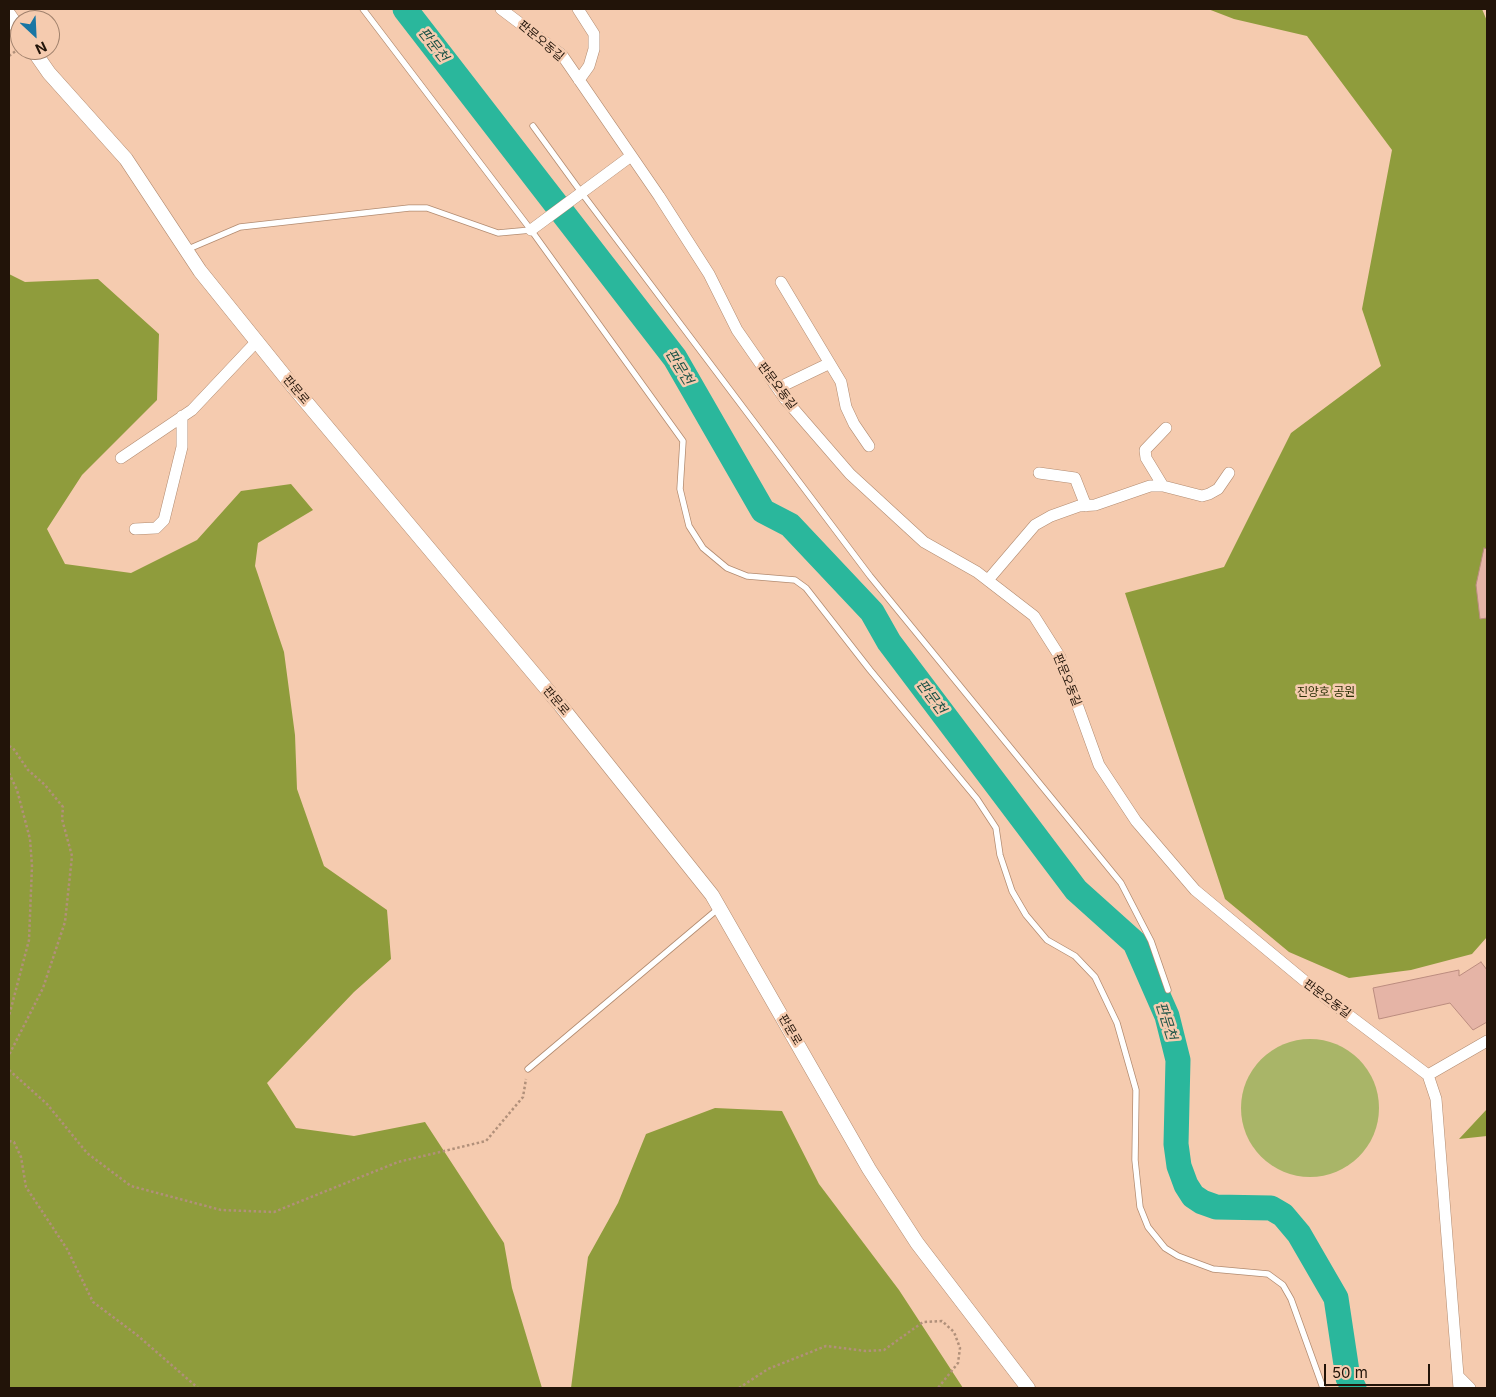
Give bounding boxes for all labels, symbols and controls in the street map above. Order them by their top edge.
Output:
north arrow [10,10,60,60]
street label: 판문오동길 [515,18,567,64]
water label: 판문천 [414,25,452,65]
text: N [33,38,50,58]
water label: 판문천 [662,346,696,388]
street label: 판문오동길 [755,360,799,412]
street label: 판문로 [280,373,312,407]
street label: 판문오동길 [1050,652,1084,708]
water label: 판문천 [913,677,949,717]
street label: 판문로 [540,684,572,718]
park label: 진양호 공원 [1297,685,1355,699]
street label: 판문오동길 [1301,977,1353,1021]
water label: 판문천 [1152,1000,1180,1042]
street label: 판문로 [775,1012,805,1048]
scale bar [1326,1354,1432,1386]
text: 50 m [1332,1363,1368,1382]

